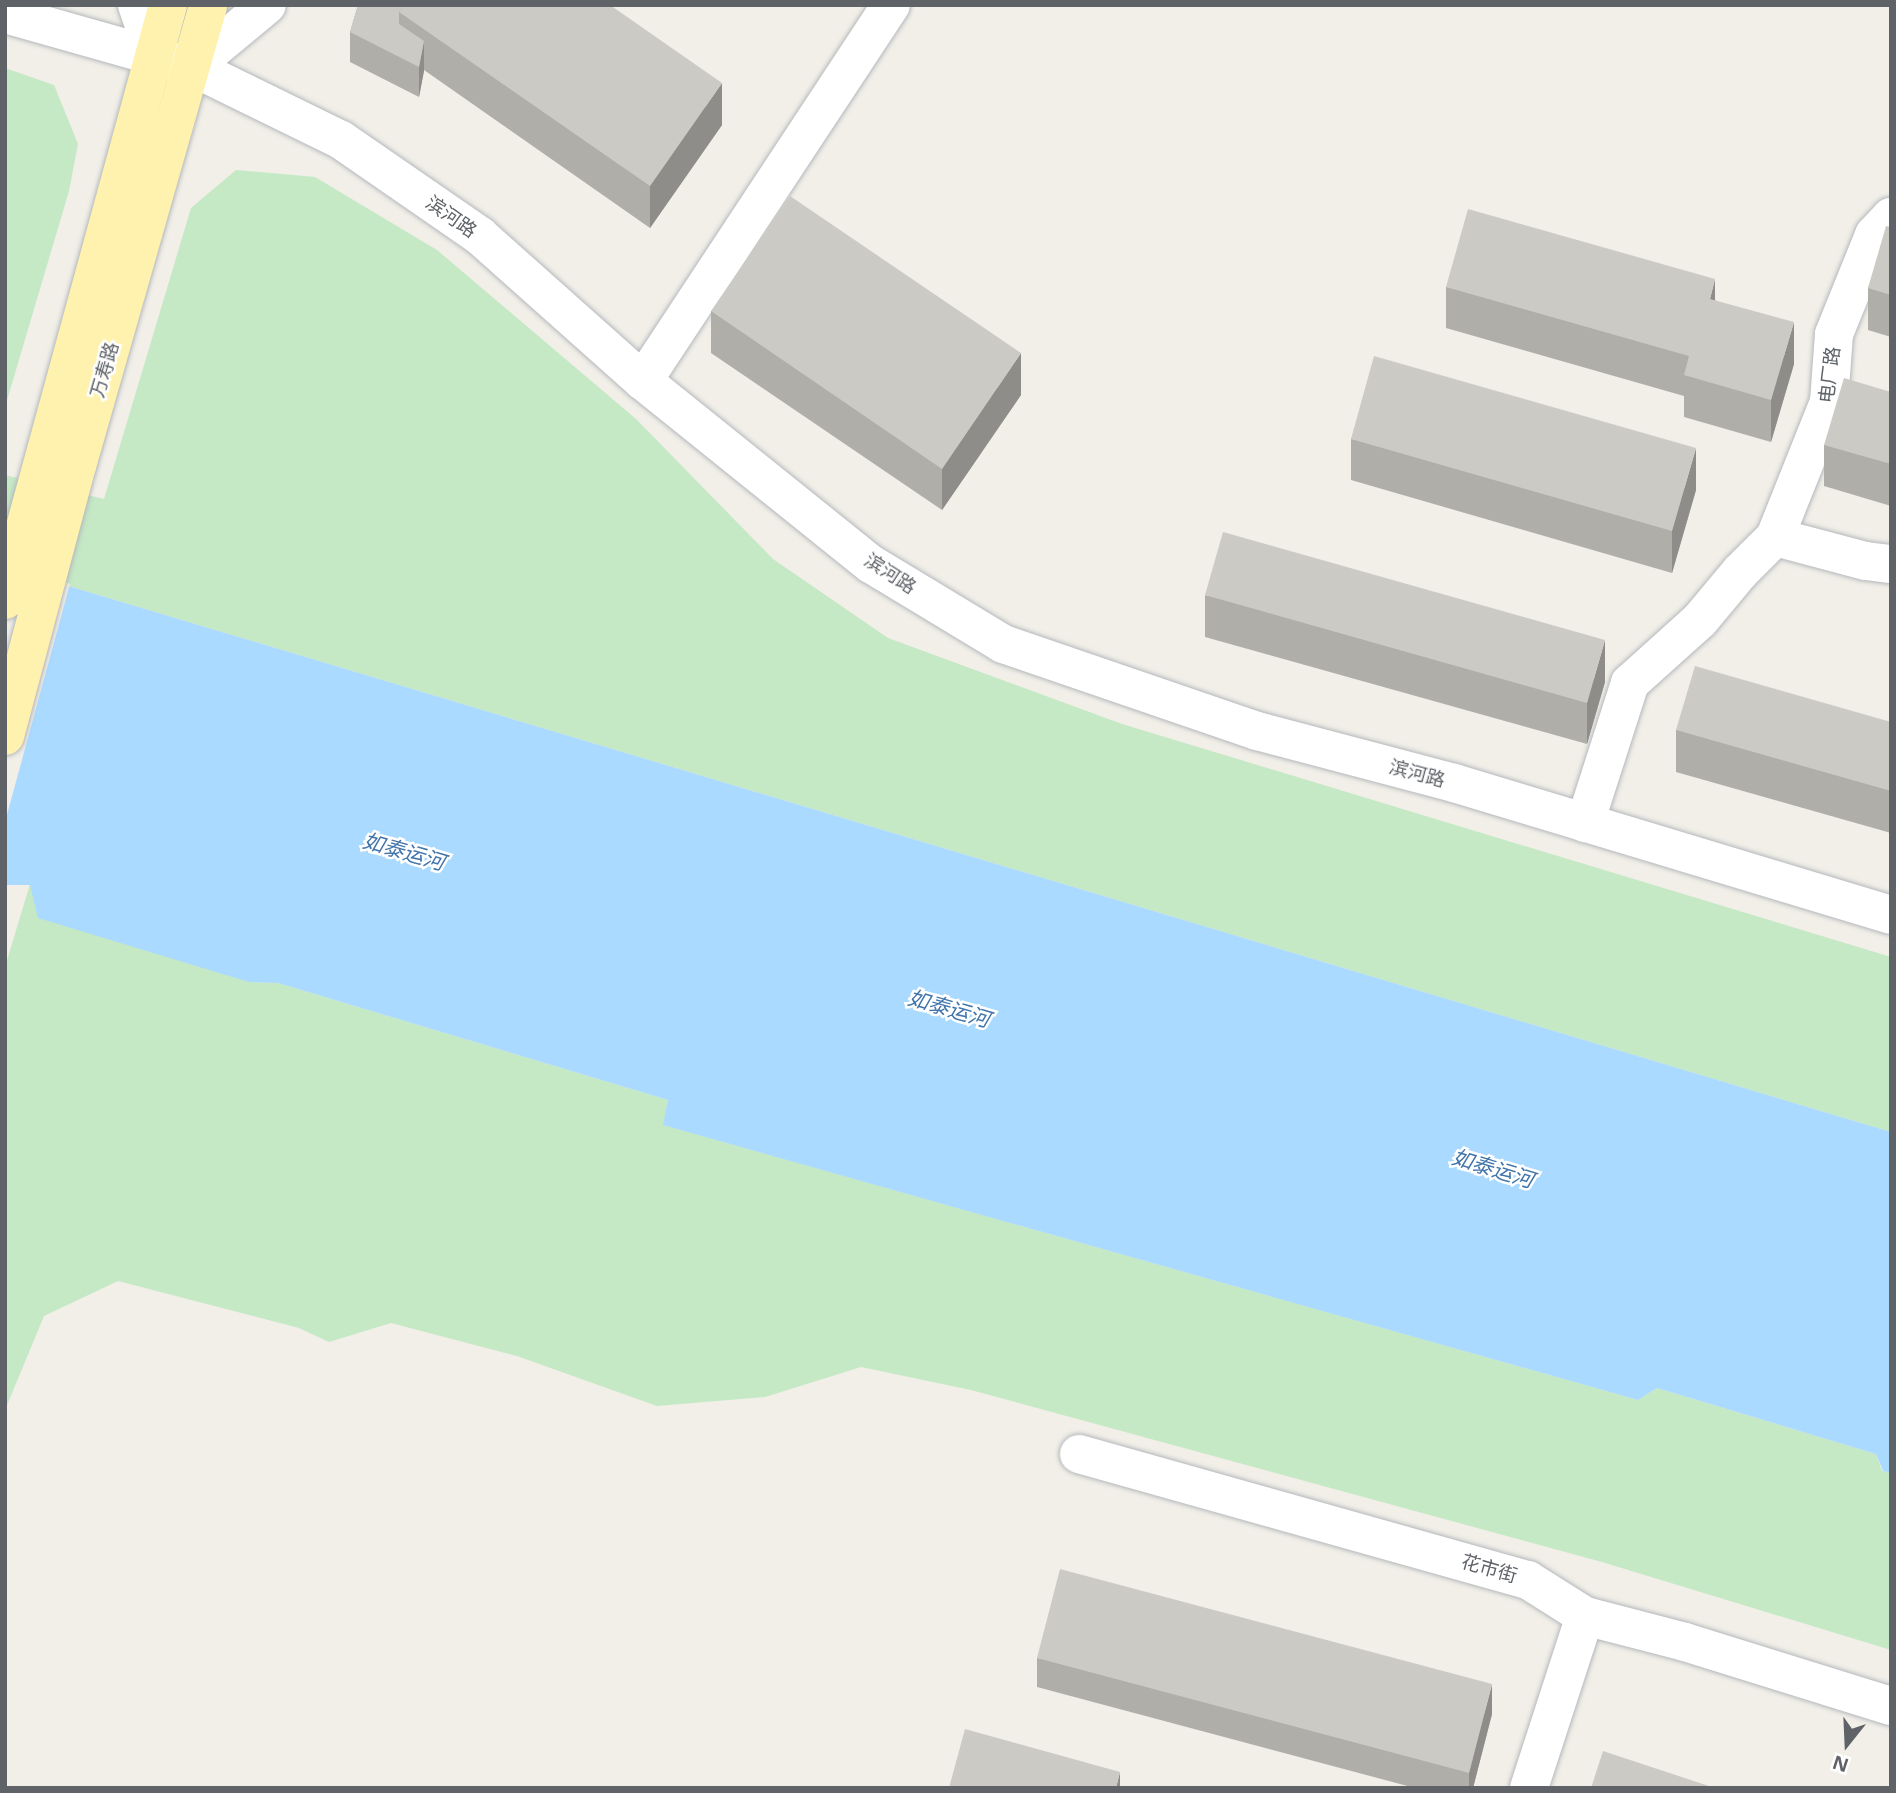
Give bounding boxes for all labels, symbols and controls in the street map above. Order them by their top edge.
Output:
street label: 滨河路 [421,191,481,243]
street label: 万寿路 [86,339,124,401]
street label: 电厂路 [1815,345,1845,405]
street label: 滨河路 [860,549,920,599]
street label: 滨河路 [1387,756,1447,792]
water label: 如泰运河 [360,827,448,875]
water label: 如泰运河 [905,984,993,1032]
water label: 如泰运河 [1449,1144,1537,1192]
street label: 花市街 [1458,1550,1520,1588]
north arrow [1812,1709,1882,1779]
text: N [1829,1749,1852,1779]

